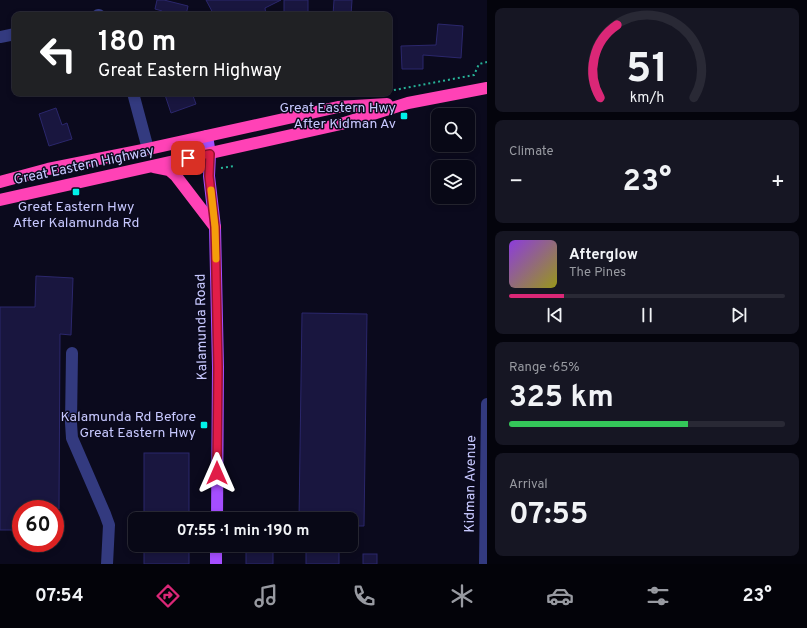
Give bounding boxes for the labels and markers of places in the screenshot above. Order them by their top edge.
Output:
place label: Great Eastern Hwy After Kidman Av [279,100,396,133]
marker: Great Eastern Hwy After Kidman Av [399,111,409,121]
pin [171,141,205,175]
marker: Great Eastern Hwy After Kalamunda Rd [71,187,81,197]
place label: Great Eastern Hwy After Kalamunda Rd [13,199,139,232]
place label: Kalamunda Rd Before Great Eastern Hwy [61,409,196,442]
marker: Kalamunda Rd Before Great Eastern Hwy [199,420,209,430]

